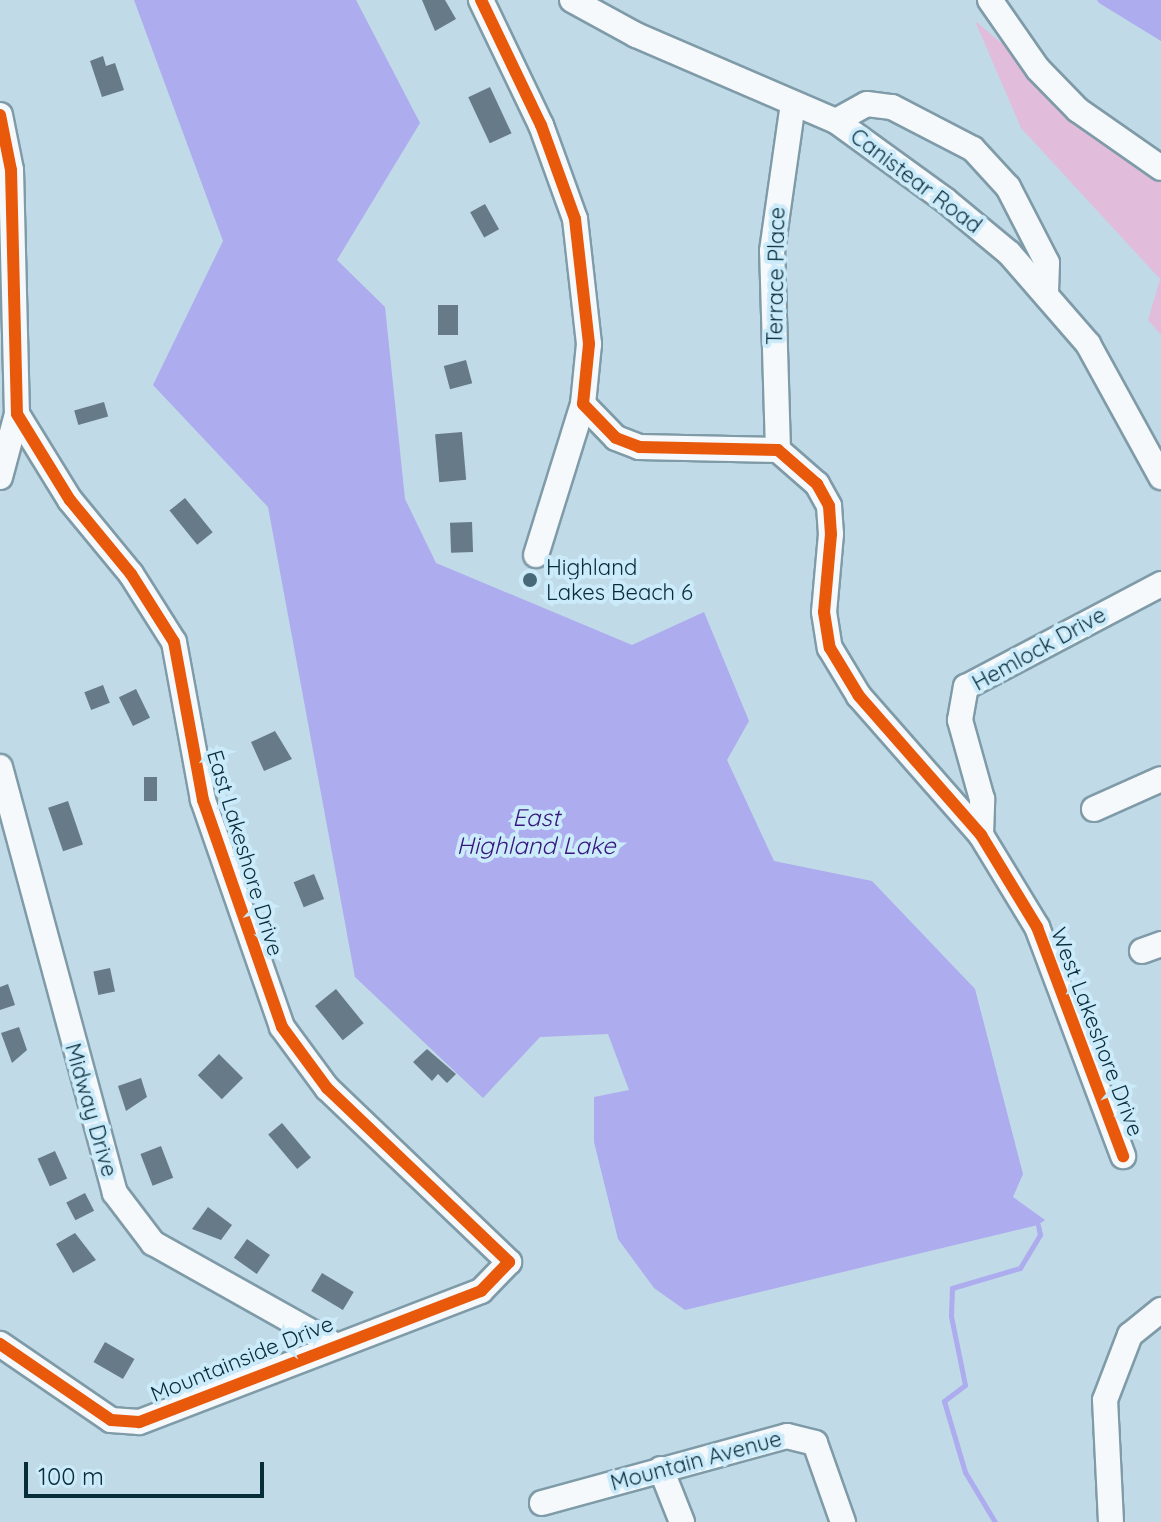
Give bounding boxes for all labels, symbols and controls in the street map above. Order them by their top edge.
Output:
street label: Canistear Road [845,123,987,239]
street label: Terrace Place [762,207,790,345]
place label: Highland Lakes Beach 6 [546,554,693,606]
marker: Highland Lakes Beach 6 [521,571,539,589]
street label: Hemlock Drive [968,601,1110,697]
street label: East Lakeshore Drive [201,747,289,959]
water label: East Highland Lake [456,804,616,860]
street label: West Lakeshore Drive [1045,924,1149,1140]
street label: Midway Drive [59,1040,123,1180]
street label: Mountainside Drive [147,1310,337,1408]
street label: Mountain Avenue [607,1425,785,1497]
scale bar [28,1446,268,1496]
text: 100 m [38,1461,104,1491]

